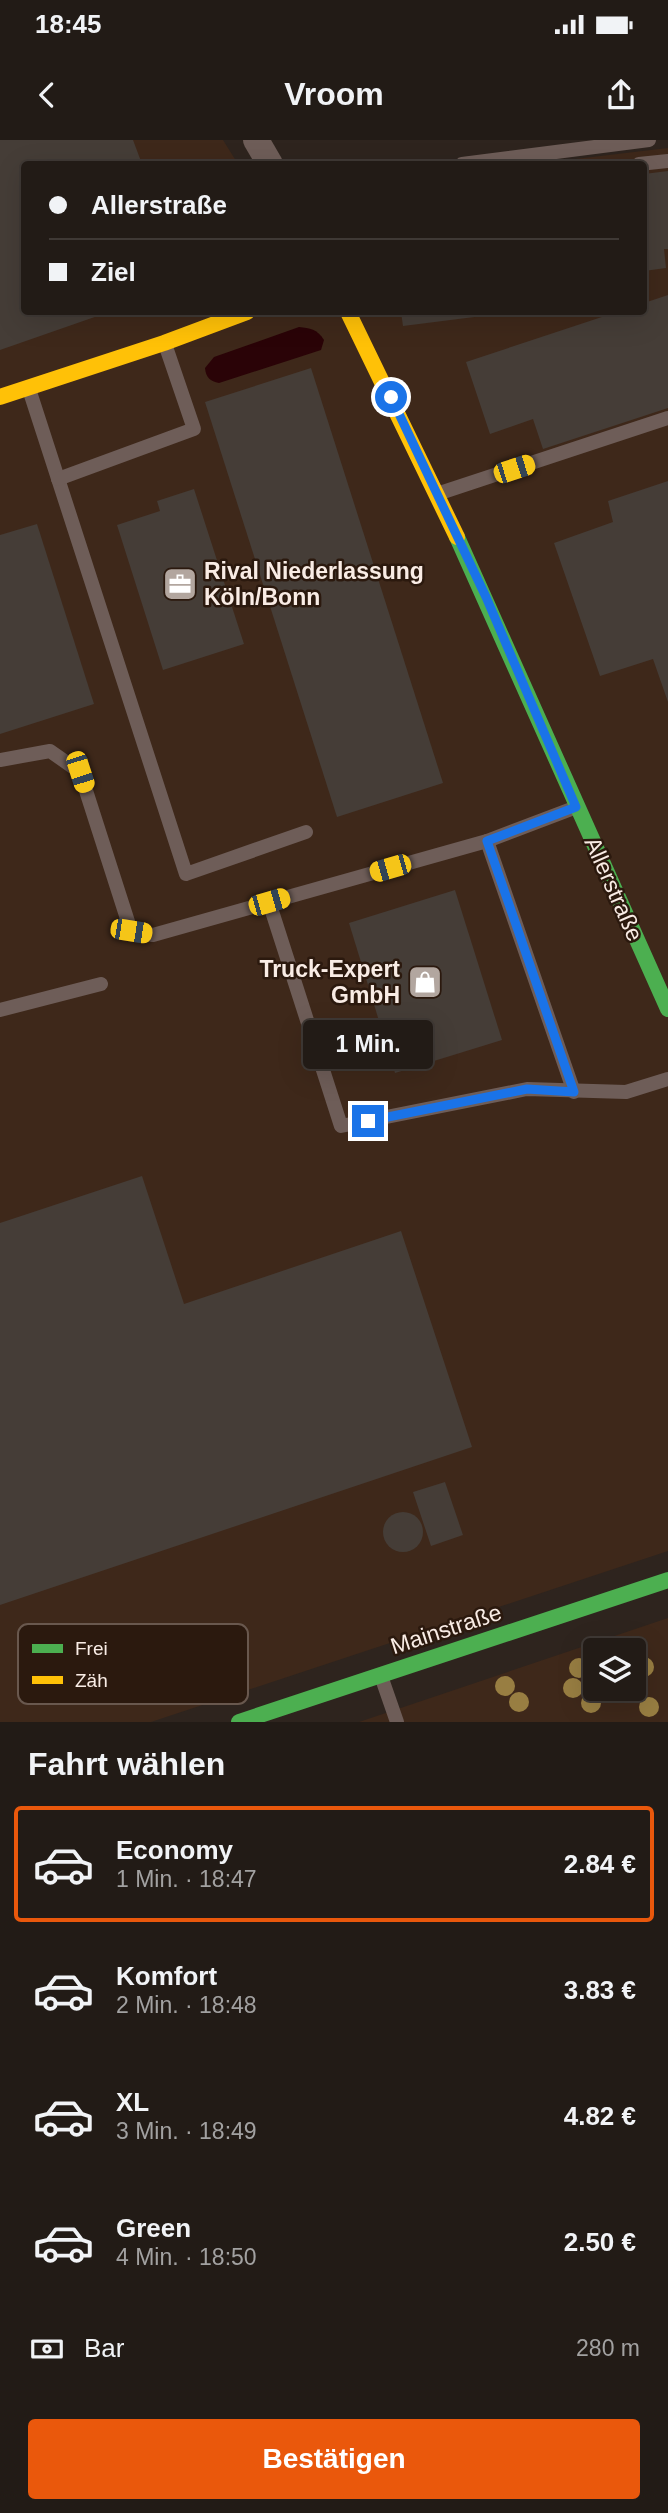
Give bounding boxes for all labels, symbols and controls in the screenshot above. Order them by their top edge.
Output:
text: 18:45 [35,9,102,39]
icon: back [28,76,66,114]
text: Vroom [284,76,384,112]
icon: share [602,76,640,114]
text: Allerstraße [91,190,227,220]
text: Ziel [91,257,136,287]
route start [375,381,407,413]
car [491,453,538,485]
place label: Rival Niederlassung Köln/Bonn [204,558,424,610]
office icon: Rival Niederlassung Köln/Bonn [161,565,199,603]
car [64,749,97,795]
street label: Allerstraße [580,833,648,945]
car [367,852,414,884]
car [246,886,293,918]
car [109,917,154,945]
place label: Truck-Expert GmbH [259,956,400,1008]
shop icon: Truck-Expert GmbH [406,963,444,1001]
callout: 1 Min. [303,1020,433,1068]
text: 1 Min. [335,1031,401,1057]
route end [352,1105,384,1137]
street label: Mainstraße [387,1599,505,1659]
legend [18,1624,248,1704]
text: Frei [75,1638,108,1659]
map controls [583,1638,646,1701]
button: layers [583,1638,646,1701]
text: Zäh [75,1670,108,1691]
text: Fahrt wählen [28,1746,225,1782]
icon: car [32,1833,95,1896]
text: Economy [116,1835,233,1865]
text: 2.84 € [564,1849,636,1879]
text: 1 Min. · 18:47 [116,1866,257,1892]
icon: car [32,1959,95,2022]
text: Komfort [116,1961,217,1991]
text: 3.83 € [564,1975,636,2005]
text: 2 Min. · 18:48 [116,1992,257,2018]
icon: car [32,2085,95,2148]
text: XL [116,2087,149,2117]
text: 4.82 € [564,2101,636,2131]
text: 3 Min. · 18:49 [116,2118,257,2144]
icon: car [32,2211,95,2274]
text: Green [116,2213,191,2243]
text: 2.50 € [564,2227,636,2257]
text: 4 Min. · 18:50 [116,2244,257,2270]
icon: cash [28,2330,66,2368]
text: Bar [84,2333,124,2363]
text: 280 m [576,2335,640,2361]
button: Bestätigen [28,2419,640,2499]

